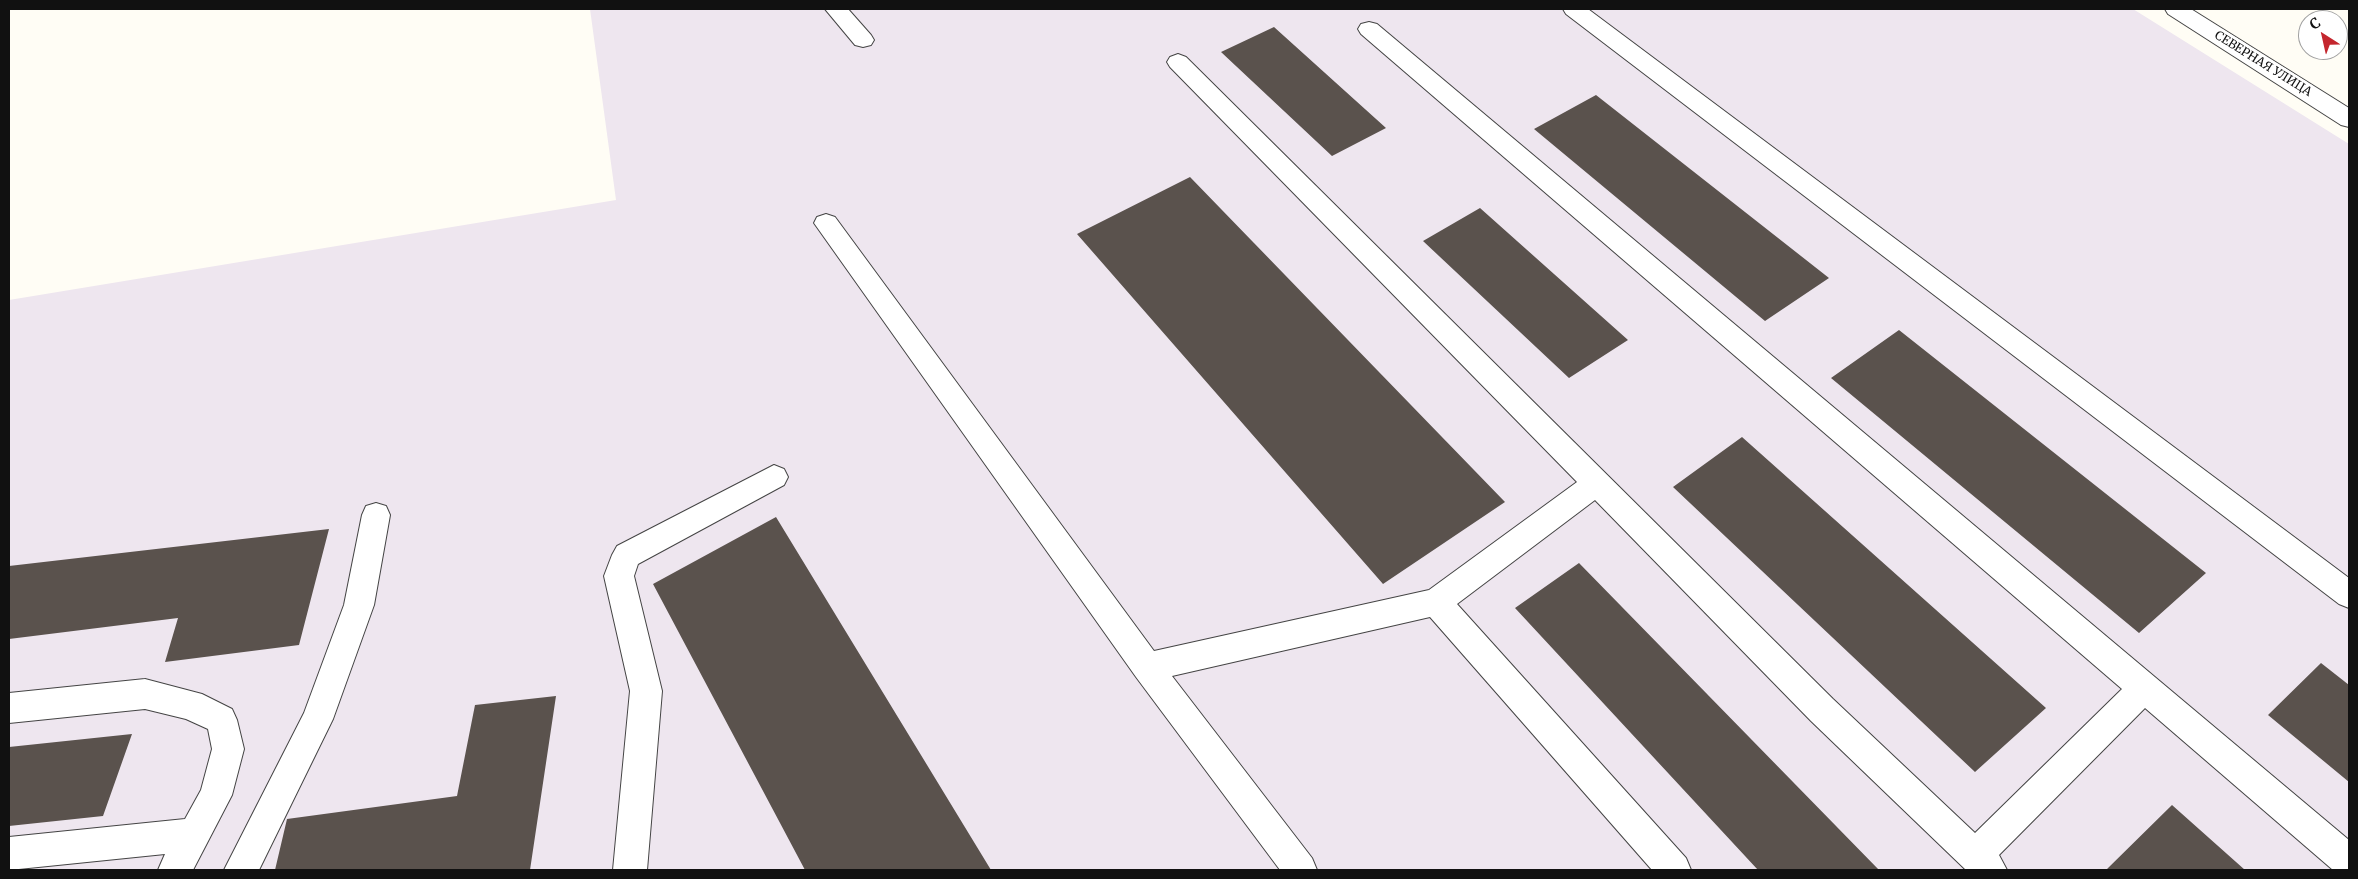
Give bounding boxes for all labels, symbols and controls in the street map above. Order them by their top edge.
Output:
north arrow [2298,10,2348,60]
text: С [2306,13,2324,34]
street label: СЕВЕРНАЯ УЛИЦА [2212,28,2314,100]

